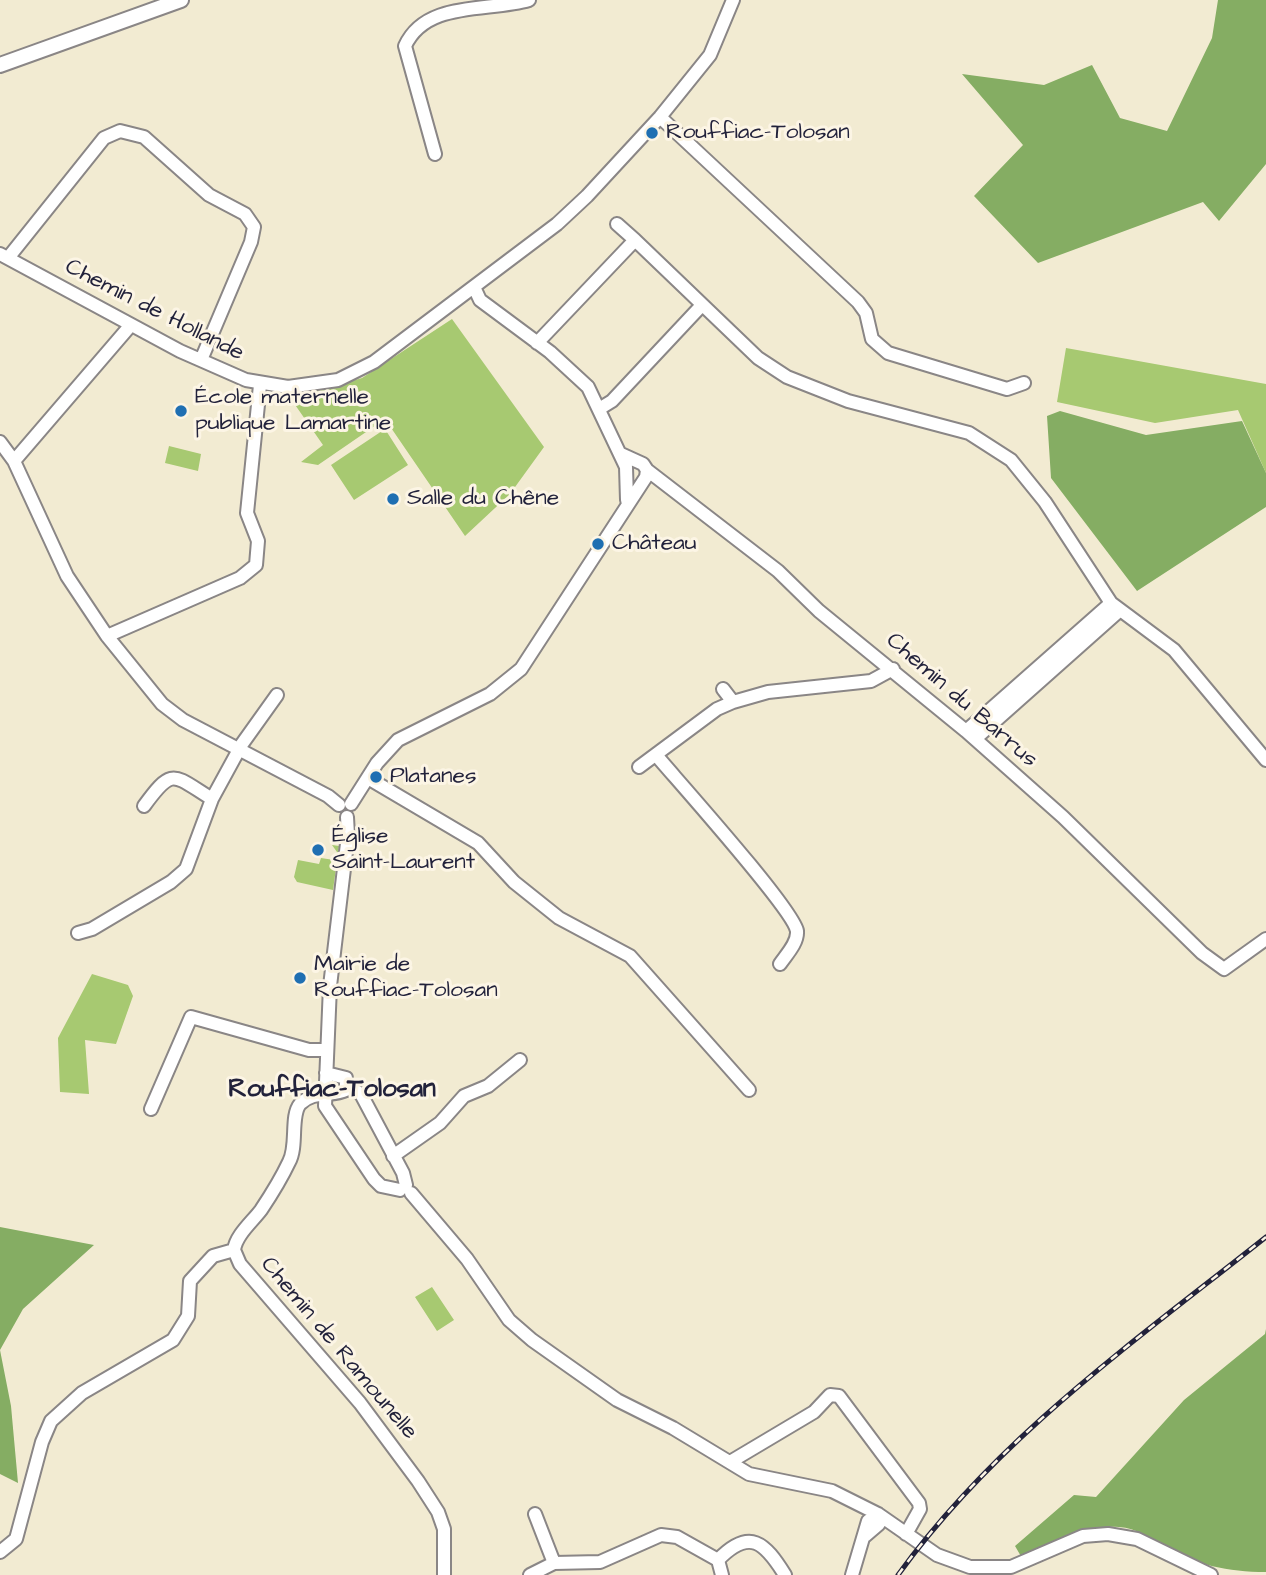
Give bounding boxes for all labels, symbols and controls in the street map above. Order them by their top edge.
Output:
place label: Rouffiac-Tolosan [666,119,850,147]
marker: Rouffiac-Tolosan [644,125,660,141]
street label: Chemin de Hollande [60,254,248,368]
place label: École maternelle publique Lamartine [195,384,391,438]
marker: École maternelle publique Lamartine [173,403,189,419]
place label: Salle du Chêne [407,485,559,513]
marker: Salle du Chêne [385,491,401,507]
place label: Château [612,530,696,558]
marker: Château [590,536,606,552]
street label: Chemin du Barrus [880,628,1042,774]
place label: Platanes [390,763,476,791]
marker: Platanes [368,769,384,785]
place label: Église Saint-Laurent [332,823,475,877]
marker: Église Saint-Laurent [310,842,326,858]
place label: Mairie de Rouffiac-Tolosan [314,951,498,1005]
marker: Mairie de Rouffiac-Tolosan [292,970,308,986]
district label: Rouffiac-Tolosan [228,1075,436,1107]
street label: Chemin de Ramounelle [254,1252,422,1446]

